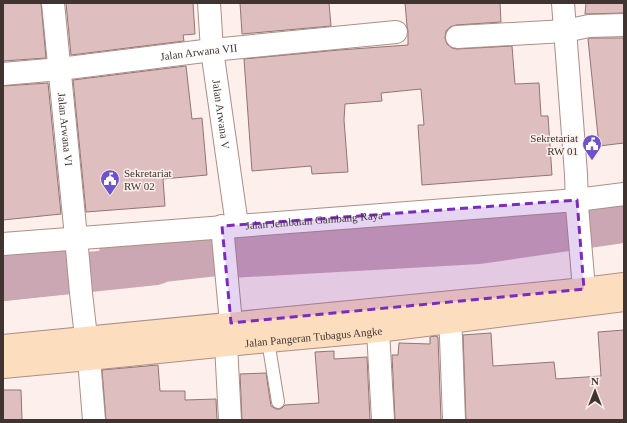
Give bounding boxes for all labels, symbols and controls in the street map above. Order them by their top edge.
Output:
street label: Jalan Arwana VII [160,42,238,62]
street label: Jalan Arwana V [210,79,232,150]
street label: Jalan Arwana VI [56,92,75,167]
place label: Sekretariat RW 01 [530,132,578,157]
public building icon: Sekretariat RW 01 [581,133,603,161]
place label: Sekretariat RW 02 [124,167,172,192]
public building icon: Sekretariat RW 02 [99,168,121,196]
street label: Jalan Jembatan Gambang Raya [245,209,383,231]
street label: Jalan Pangeran Tubagus Angke [244,325,383,349]
north arrow [575,371,615,411]
text: N [591,375,599,387]

